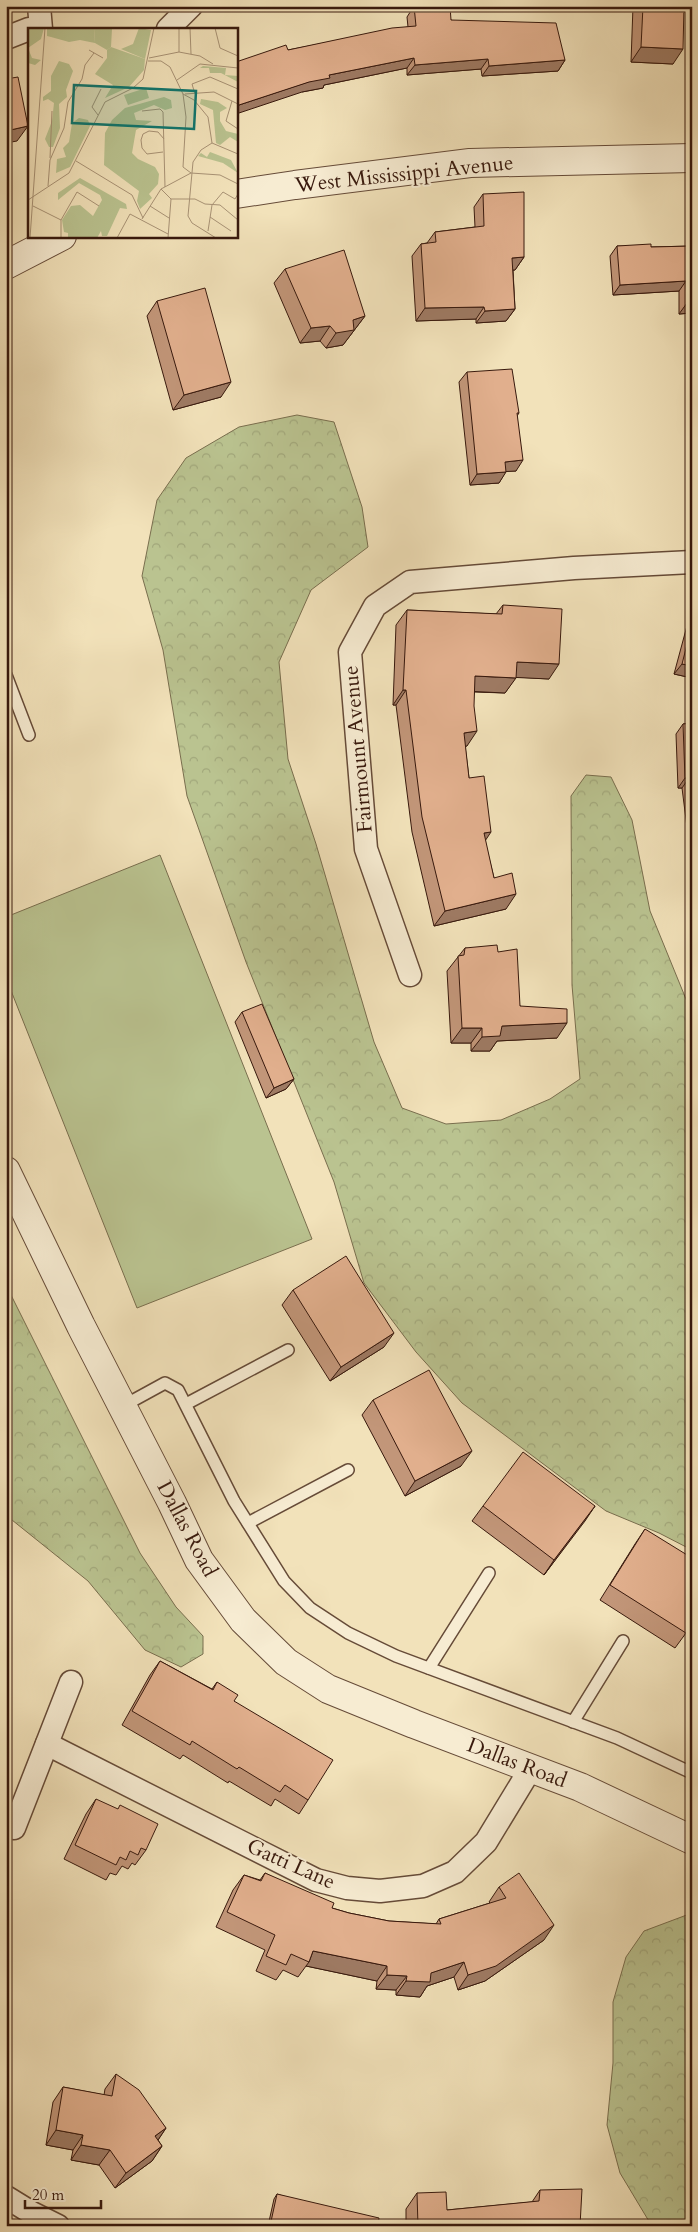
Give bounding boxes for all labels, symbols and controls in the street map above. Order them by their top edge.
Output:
inset map [28,28,238,238]
street label: West Mississippi Avenue [292,148,515,200]
street label: Fairmount Avenue [336,664,380,834]
street label: Dallas Road [150,1476,224,1582]
street label: Dallas Road [463,1731,571,1795]
street label: Gatti Lane [242,1832,340,1896]
scale bar [25,2177,101,2209]
text: 20 m [32,2185,64,2205]

